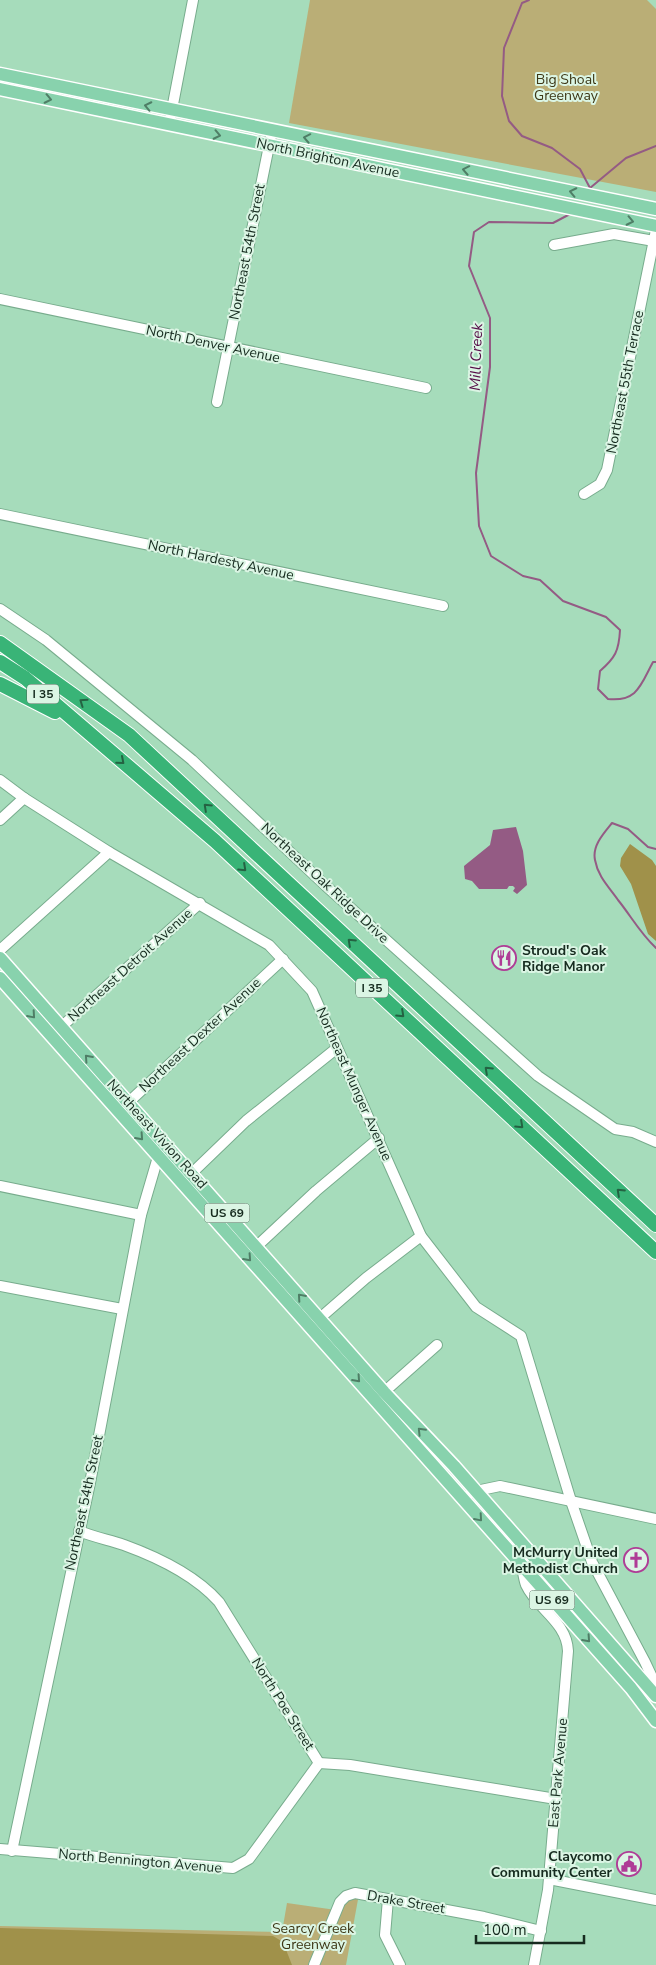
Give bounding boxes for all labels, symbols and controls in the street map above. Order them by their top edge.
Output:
park label: Big Shoal Greenway [534,70,599,105]
one-way arrow [43,93,52,104]
one-way arrow [143,101,152,111]
one-way arrow [212,129,221,140]
one-way arrow [303,133,312,143]
street label: North Brighton Avenue [255,134,401,182]
one-way arrow [462,165,471,175]
street label: Northeast 54th Street [225,182,269,321]
one-way arrow [568,187,577,198]
one-way arrow [626,215,635,226]
street label: Northeast 55th Terrace [602,309,648,455]
street label: North Denver Avenue [144,321,282,367]
water label: Mill Creek [465,322,487,391]
street label: North Hardesty Avenue [146,535,296,585]
road number: I 35 [27,684,59,704]
one-way arrow [79,699,89,708]
one-way arrow [115,755,124,763]
one-way arrow [204,804,213,813]
street label: Northeast Oak Ridge Drive [257,819,393,947]
one-way arrow [238,862,247,871]
street label: Northeast Detroit Avenue [64,904,196,1026]
one-way arrow [348,939,357,948]
place label: Stroud's Oak Ridge Manor [522,941,607,976]
restaurant icon: Stroud's Oak Ridge Manor [491,945,517,971]
street label: Northeast Dexter Avenue [135,973,265,1097]
road number: I 35 [356,978,388,998]
street label: Northeast Munger Avenue [312,1004,396,1164]
one-way arrow [395,1008,404,1017]
one-way arrow [26,1009,35,1018]
one-way arrow [85,1054,94,1063]
one-way arrow [485,1067,494,1076]
street label: Northeast Vivion Road [103,1075,211,1193]
one-way arrow [514,1119,523,1128]
one-way arrow [134,1131,143,1140]
one-way arrow [617,1189,626,1198]
road number: US 69 [204,1204,250,1222]
one-way arrow [243,1252,252,1261]
one-way arrow [298,1293,307,1302]
one-way arrow [351,1373,360,1382]
one-way arrow [418,1427,427,1436]
street label: Northeast 54th Street [60,1434,108,1572]
one-way arrow [473,1512,482,1521]
place label: McMurry United Methodist Church [503,1543,618,1578]
church icon: McMurry United Methodist Church [623,1547,649,1573]
road number: US 69 [530,1590,574,1610]
one-way arrow [581,1633,590,1642]
street label: North Poe Street [247,1654,319,1754]
street label: East Park Avenue [544,1717,572,1829]
street label: North Bennington Avenue [57,1844,223,1878]
place label: Claycomo Community Center [491,1847,613,1882]
public building icon: Claycomo Community Center [616,1851,642,1877]
street label: Drake Street [366,1886,447,1918]
scale bar [476,1912,584,1944]
park label: Searcy Creek Greenway [272,1919,355,1954]
text: 100 m [483,1920,527,1940]

